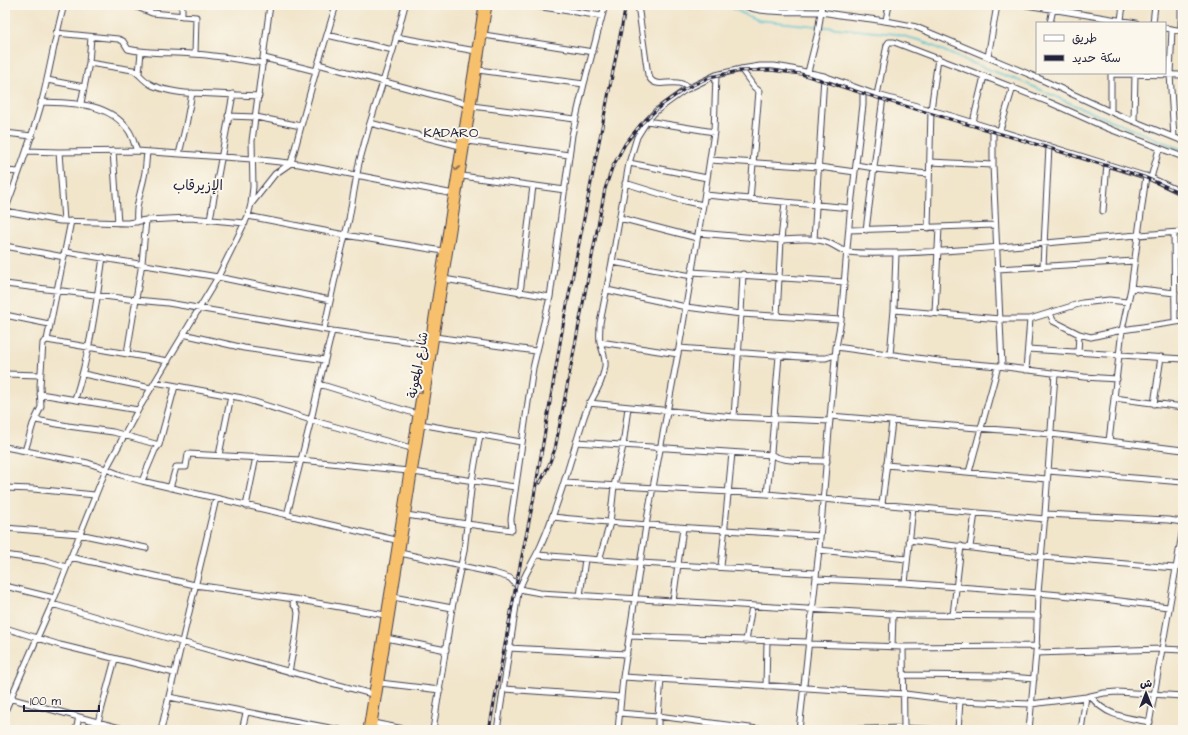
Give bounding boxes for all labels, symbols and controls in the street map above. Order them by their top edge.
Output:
legend [1036,22,1166,74]
text: طريق [1072,30,1097,47]
text: سكة حديد [1072,50,1121,67]
district label: KADARO [424,123,478,143]
one-way arrow [452,165,461,171]
district label: الإزيرقاب [173,176,223,196]
street label: شارع المعونة [403,330,433,400]
north arrow [1126,673,1166,713]
text: ش [1140,676,1152,691]
scale bar [24,687,99,713]
text: 100 m [30,693,61,710]

